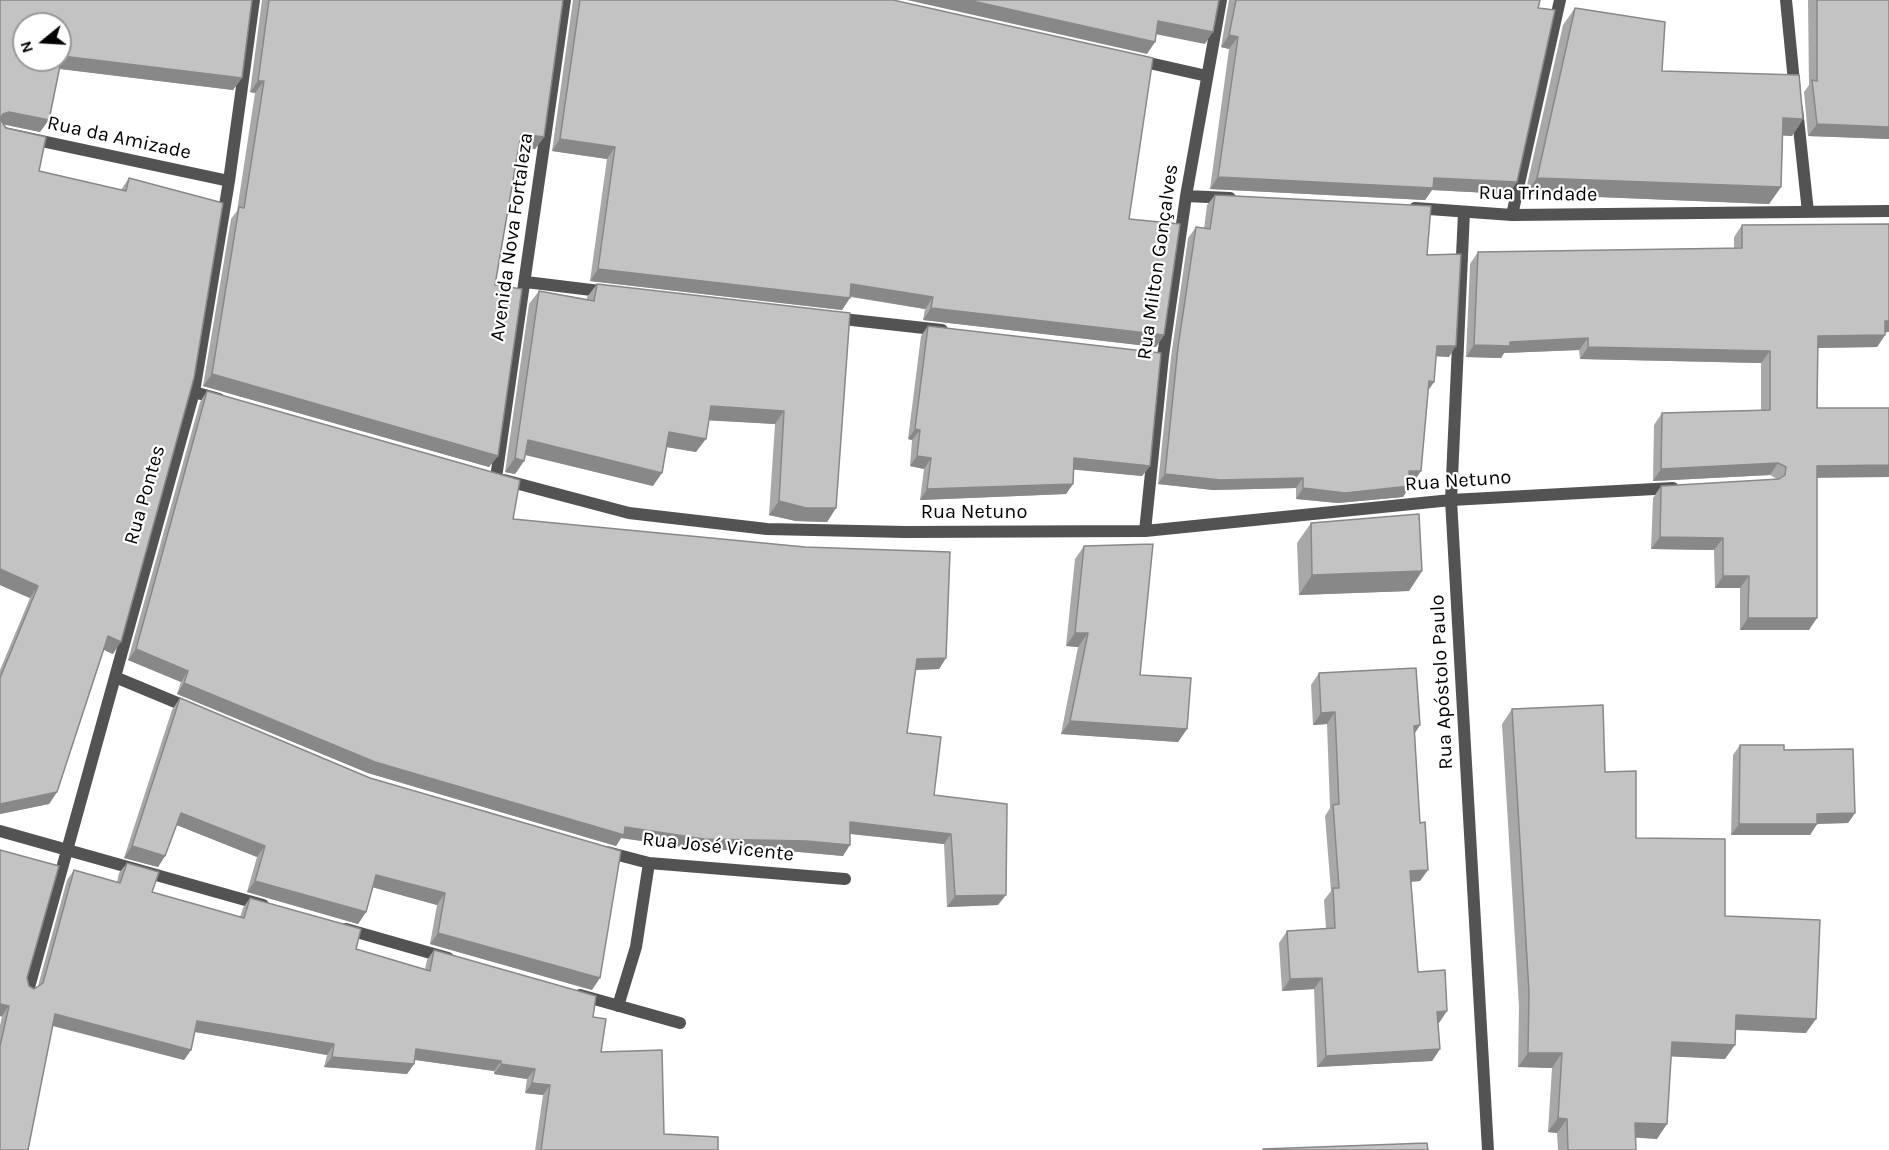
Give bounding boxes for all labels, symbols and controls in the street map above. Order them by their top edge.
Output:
north arrow [12,12,72,72]
text: N [16,39,37,56]
street label: Rua da Amizade [45,111,193,165]
street label: Avenida Nova Fortaleza [485,131,539,343]
street label: Rua Milton Gonçalves [1132,163,1184,361]
street label: Rua Trindade [1478,181,1598,207]
street label: Rua Pontes [119,442,171,548]
street label: Rua Netuno [1404,465,1512,497]
street label: Rua Netuno [921,500,1027,524]
street label: Rua Apóstolo Paulo [1425,594,1459,770]
street label: Rua José Vicente [641,827,795,867]

